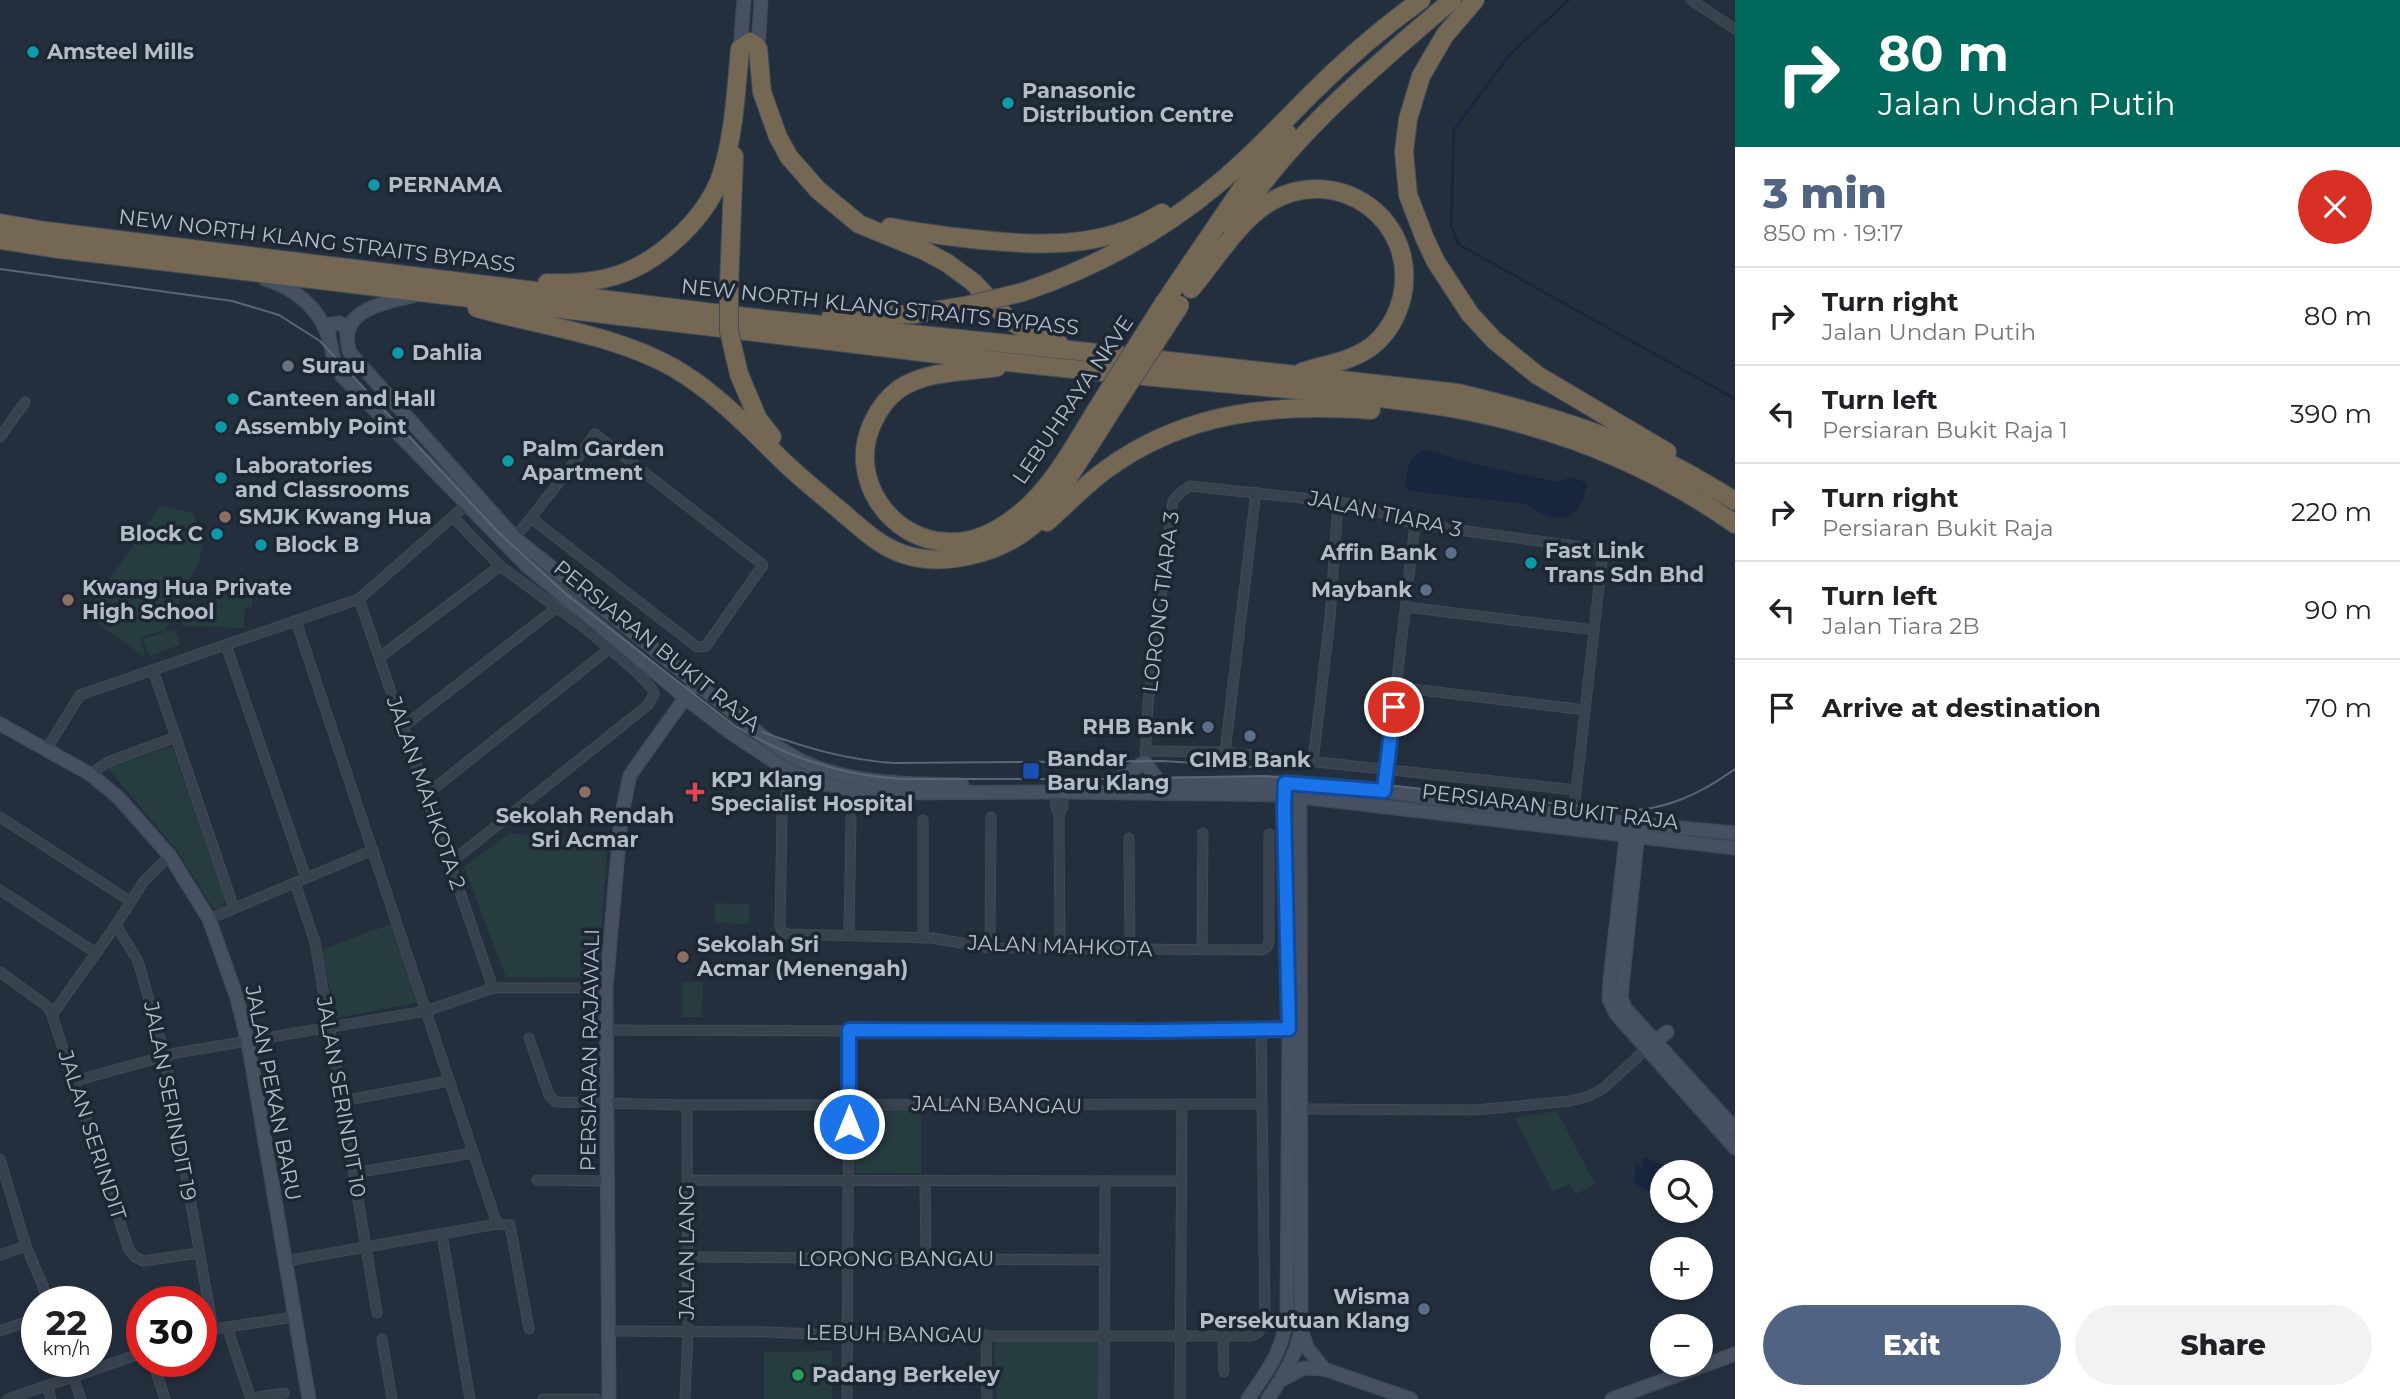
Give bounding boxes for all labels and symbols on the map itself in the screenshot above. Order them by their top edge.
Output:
place label: Amsteel Mills [46,39,194,64]
marker: Amsteel Mills [25,44,41,60]
place label: Panasonic Distribution Centre [1022,78,1234,127]
marker: Panasonic Distribution Centre [1000,95,1016,111]
place label: PERNAMA [388,172,503,197]
marker: PERNAMA [366,177,382,193]
street label: NEW NORTH KLANG STRAITS BYPASS [117,204,517,277]
street label: NEW NORTH KLANG STRAITS BYPASS [680,273,1080,340]
street label: LEBUHRAYA NKVE [1007,311,1138,489]
place label: Dahlia [412,340,482,365]
marker: Dahlia [390,345,406,361]
place label: Surau [302,353,365,378]
marker: Surau [280,358,296,374]
place label: Canteen and Hall [247,386,436,411]
marker: Canteen and Hall [225,391,241,407]
place label: Assembly Point [234,414,407,439]
marker: Assembly Point [213,419,229,435]
place label: Palm Garden Apartment [521,436,665,485]
place label: Laboratories and Classrooms [235,453,409,502]
marker: Palm Garden Apartment [500,453,516,469]
marker: Laboratories and Classrooms [213,470,229,486]
street label: JALAN TIARA 3 [1305,485,1464,542]
place label: SMJK Kwang Hua [239,504,432,529]
marker: SMJK Kwang Hua [217,509,233,525]
street label: LORONG TIARA 3 [1137,510,1184,694]
place label: Block C [120,521,203,546]
marker: Block C [209,526,225,542]
place label: Block B [275,532,359,557]
marker: Block B [253,537,269,553]
place label: Fast Link Trans Sdn Bhd [1545,538,1704,587]
place label: Affin Bank [1320,540,1437,565]
marker: Affin Bank [1443,545,1459,561]
street label: PERSIARAN BUKIT RAJA [549,555,766,737]
marker: Fast Link Trans Sdn Bhd [1523,555,1539,571]
place label: Kwang Hua Private High School [82,575,292,624]
place label: Maybank [1311,577,1412,602]
marker: Maybank [1418,582,1434,598]
marker: Kwang Hua Private High School [60,592,76,608]
pin [1364,677,1424,737]
street label: JALAN MAHKOTA 2 [381,692,471,893]
place label: RHB Bank [1082,714,1194,739]
marker: RHB Bank [1200,719,1216,735]
marker: CIMB Bank [1242,728,1258,744]
place label: Bandar Baru Klang [1047,746,1170,795]
place label: CIMB Bank [1189,747,1311,772]
marker: Bandar Baru Klang [1021,761,1041,781]
place label: KPJ Klang Specialist Hospital [711,767,913,816]
street label: PERSIARAN BUKIT RAJA [1420,778,1681,835]
marker: KPJ Klang Specialist Hospital [685,782,705,802]
marker: Sekolah Rendah Sri Acmar [577,784,593,800]
place label: Sekolah Rendah Sri Acmar [496,803,674,852]
street label: PERSIARAN RAJAWALI [575,928,604,1172]
street label: JALAN MAHKOTA [966,930,1154,961]
place label: Sekolah Sri Acmar (Menengah) [696,932,908,981]
marker: Sekolah Sri Acmar (Menengah) [675,949,691,965]
street label: JALAN PEKAN BARU [240,982,307,1203]
street label: JALAN SERINDIT 10 [311,994,371,1199]
street label: JALAN SERINDIT 19 [139,998,202,1203]
street label: JALAN SERINDIT [53,1046,132,1223]
position arrow [812,1087,886,1161]
street label: JALAN BANGAU [910,1090,1083,1118]
street label: JALAN LANG [674,1184,699,1321]
street label: LORONG BANGAU [798,1246,994,1271]
place label: Wisma Persekutuan Klang [1199,1284,1410,1333]
speed limit sign: 30 [126,1286,217,1377]
marker: Wisma Persekutuan Klang [1416,1301,1432,1317]
street label: LEBUH BANGAU [805,1319,983,1348]
place label: Padang Berkeley [812,1362,1000,1387]
marker: Padang Berkeley [790,1367,806,1383]

